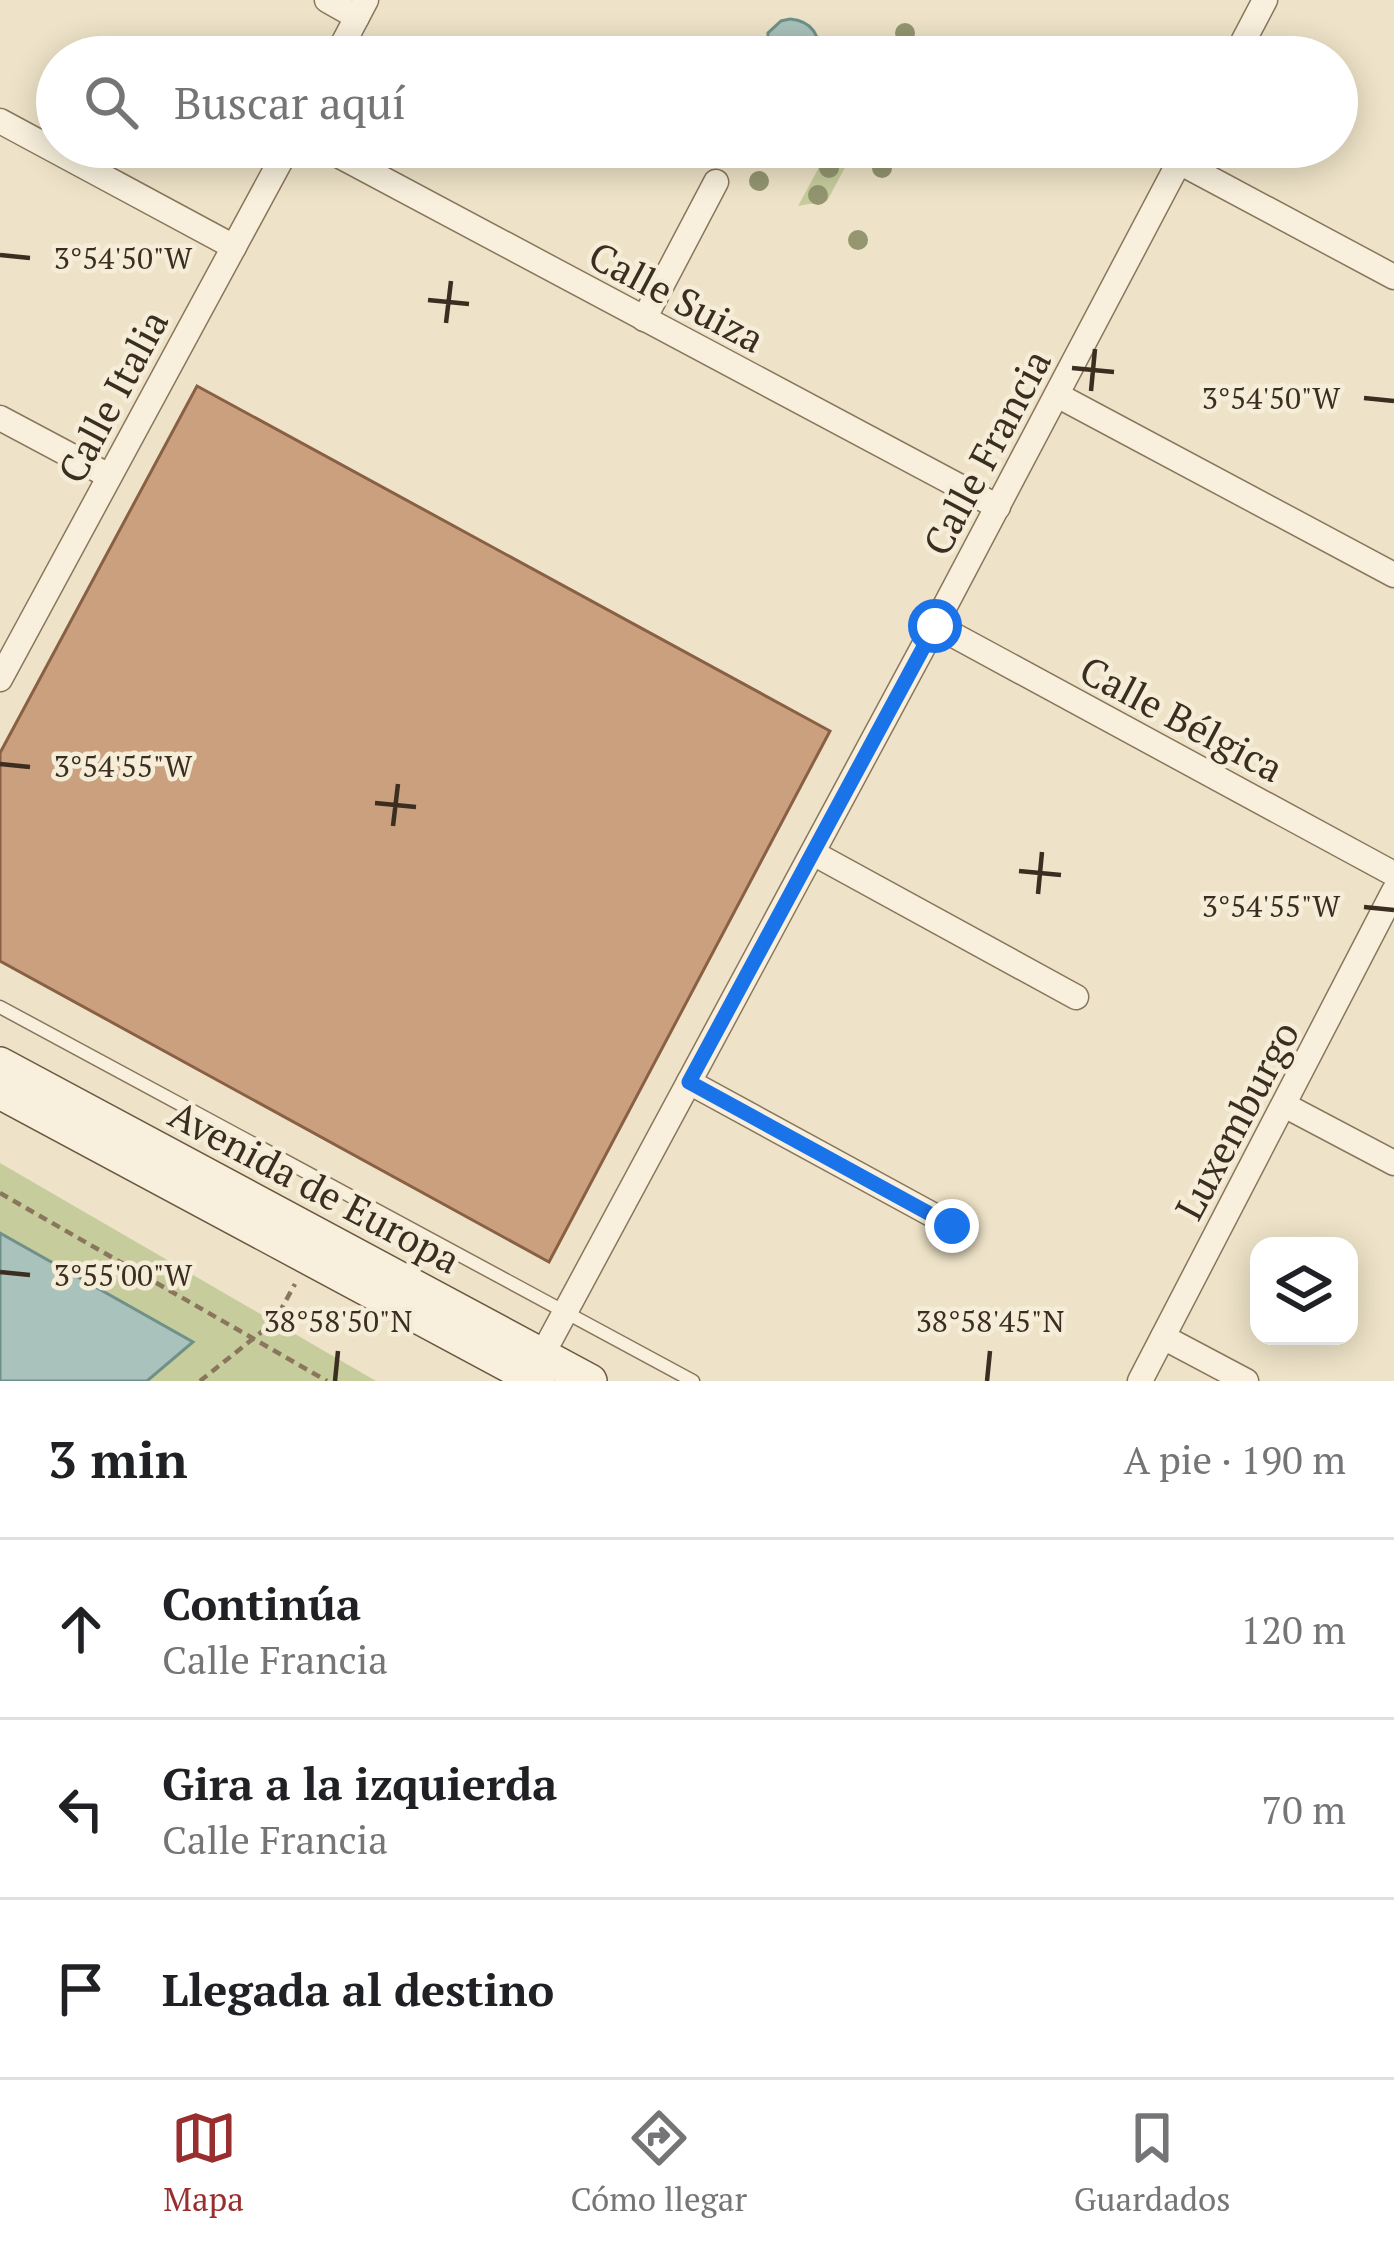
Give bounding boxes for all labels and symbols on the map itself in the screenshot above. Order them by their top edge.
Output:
street label: Calle Suiza [580,228,774,364]
text: 3°54'50"W [54,238,193,278]
street label: Calle Italia [45,301,179,491]
street label: Calle Francia [910,340,1062,564]
text: 3°54'50"W [1202,378,1341,418]
route start [908,599,962,653]
street label: Calle Bélgica [1071,643,1293,793]
text: 3°54'55"W [54,746,193,786]
text: 3°54'55"W [1202,886,1341,926]
street label: Luxemburgo [1162,1012,1310,1228]
street label: Avenida de Europa [160,1087,470,1285]
route end [925,1199,979,1253]
text: 3°55'00"W [54,1255,193,1295]
text: 38°58'50"N [264,1301,412,1341]
text: 38°58'45"N [916,1301,1064,1341]

